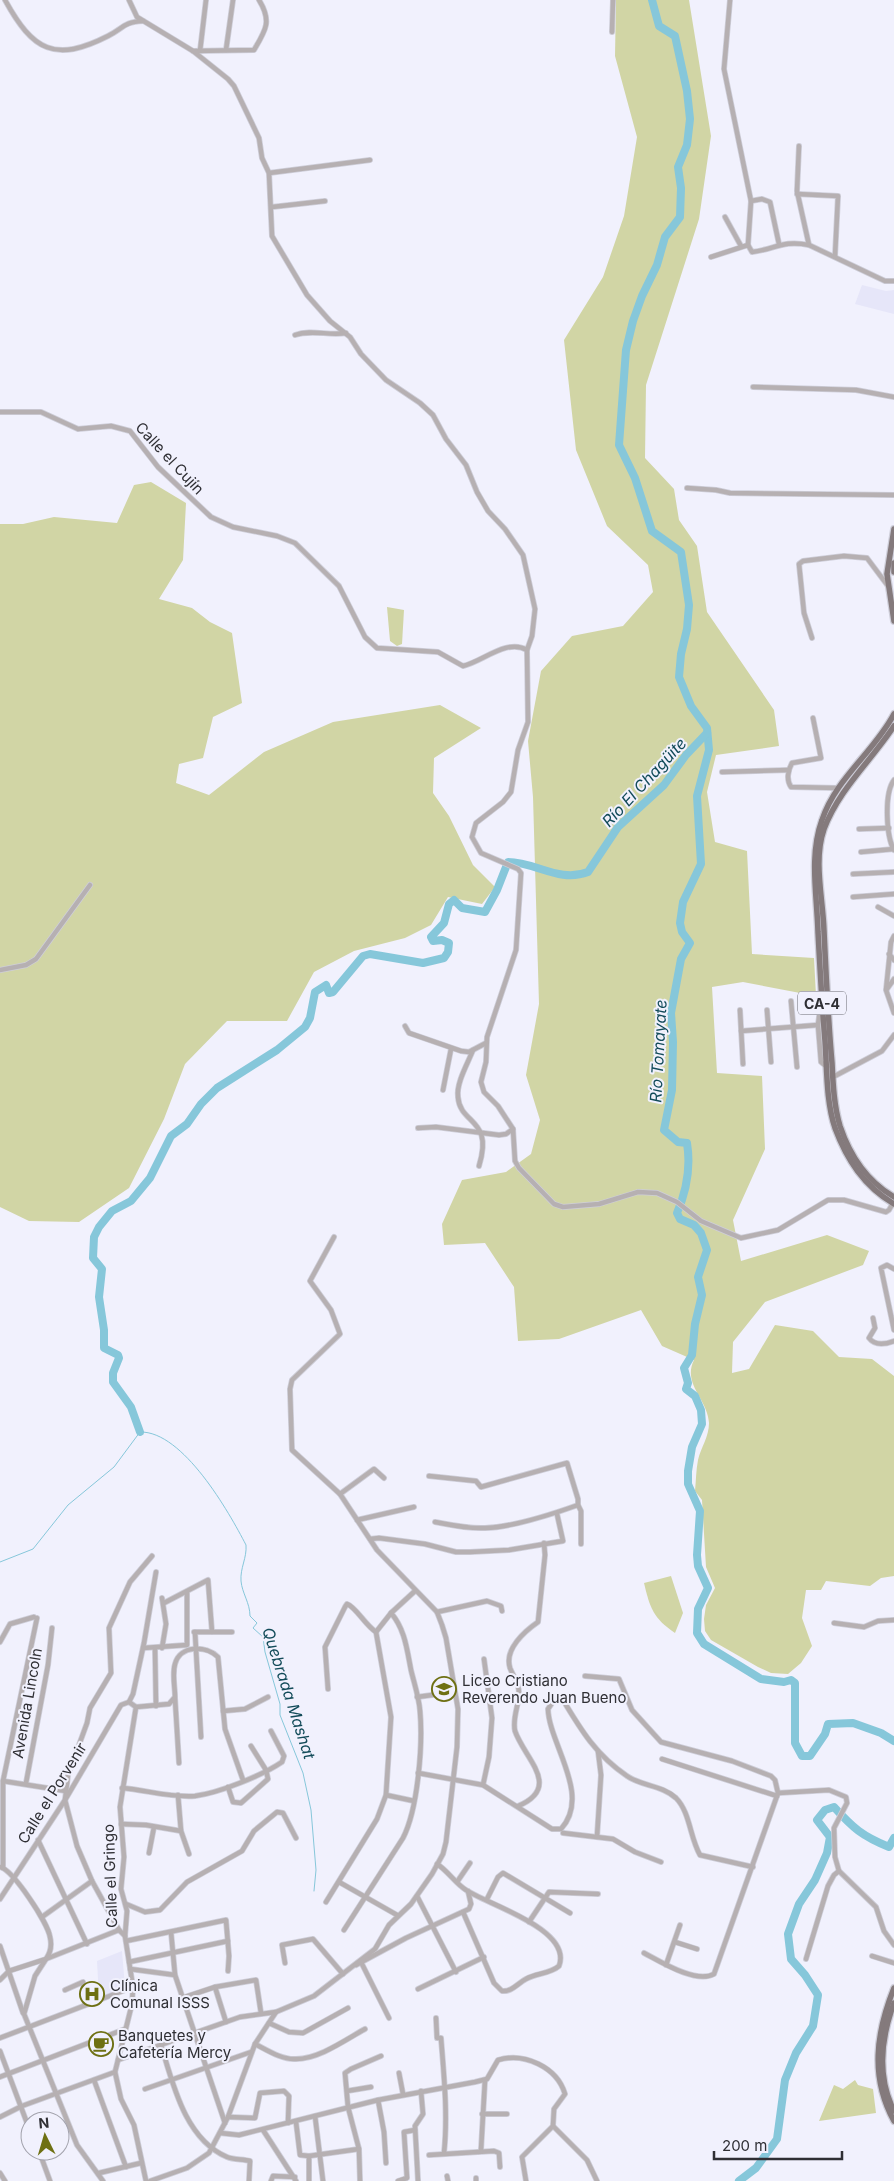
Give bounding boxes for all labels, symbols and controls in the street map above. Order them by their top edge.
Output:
street label: Calle el Cujín [132,418,208,498]
water label: Río El Chagüite [598,733,690,831]
road number: CA-4 [798,991,846,1014]
water label: Río Tomayate [645,999,671,1103]
water label: Quebrada Mashat [258,1624,320,1762]
street label: Avenida Lincoln [8,1646,46,1760]
place label: Liceo Cristiano Reverendo Juan Bueno [462,1671,626,1707]
school or university icon: Liceo Cristiano Reverendo Juan Bueno [431,1676,457,1702]
street label: Calle el Porvenir [13,1739,91,1847]
street label: Calle el Gringo [99,1824,121,1928]
place label: Clínica Comunal ISSS [110,1976,210,2012]
hospital icon: Clínica Comunal ISSS [79,1981,105,2007]
place label: Banquetes y Cafetería Mercy [118,2026,232,2062]
cafe icon: Banquetes y Cafetería Mercy [88,2031,114,2057]
north arrow [20,2111,70,2161]
text: N [38,2114,50,2131]
scale bar [714,2128,842,2160]
text: 200 m [722,2136,767,2155]

